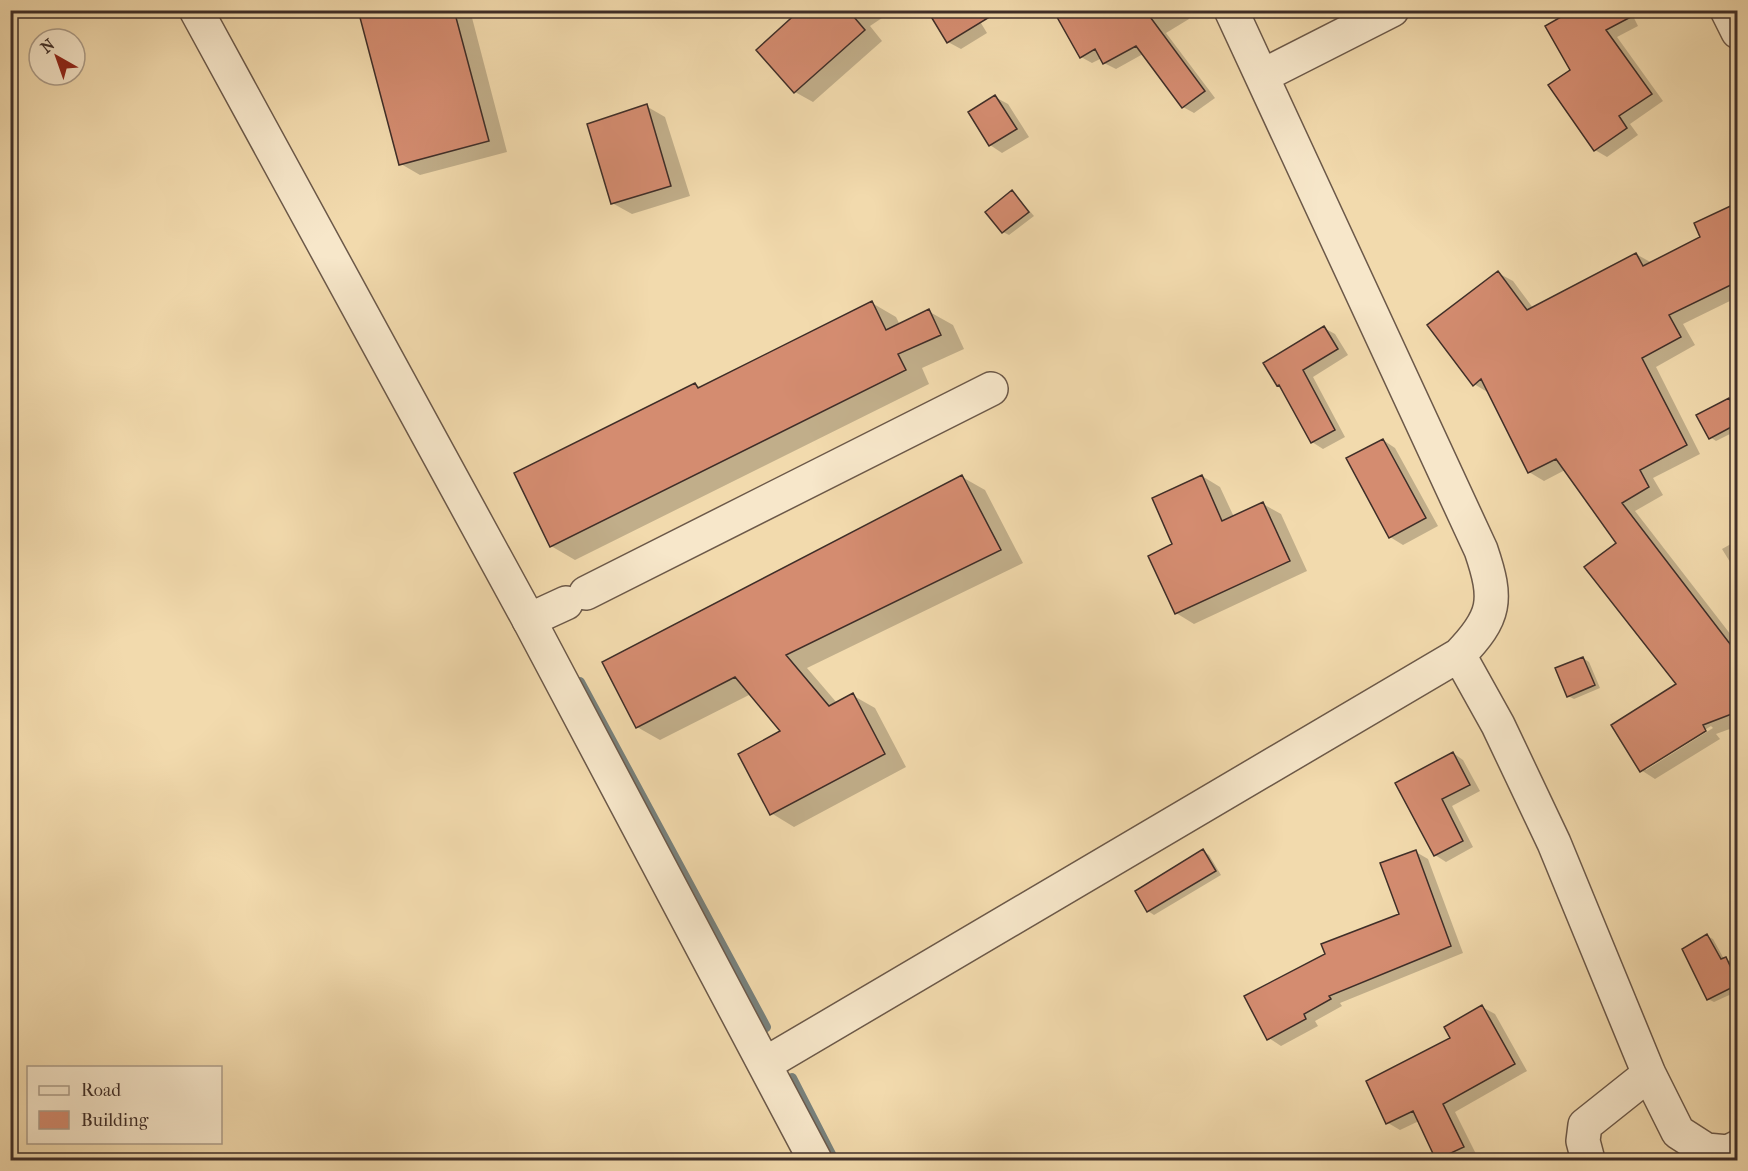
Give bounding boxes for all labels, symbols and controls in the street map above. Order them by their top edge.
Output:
north arrow [27,27,87,87]
text: N [37,34,59,57]
legend [27,1066,222,1144]
text: Road [81,1080,121,1101]
text: Building [81,1110,149,1131]

